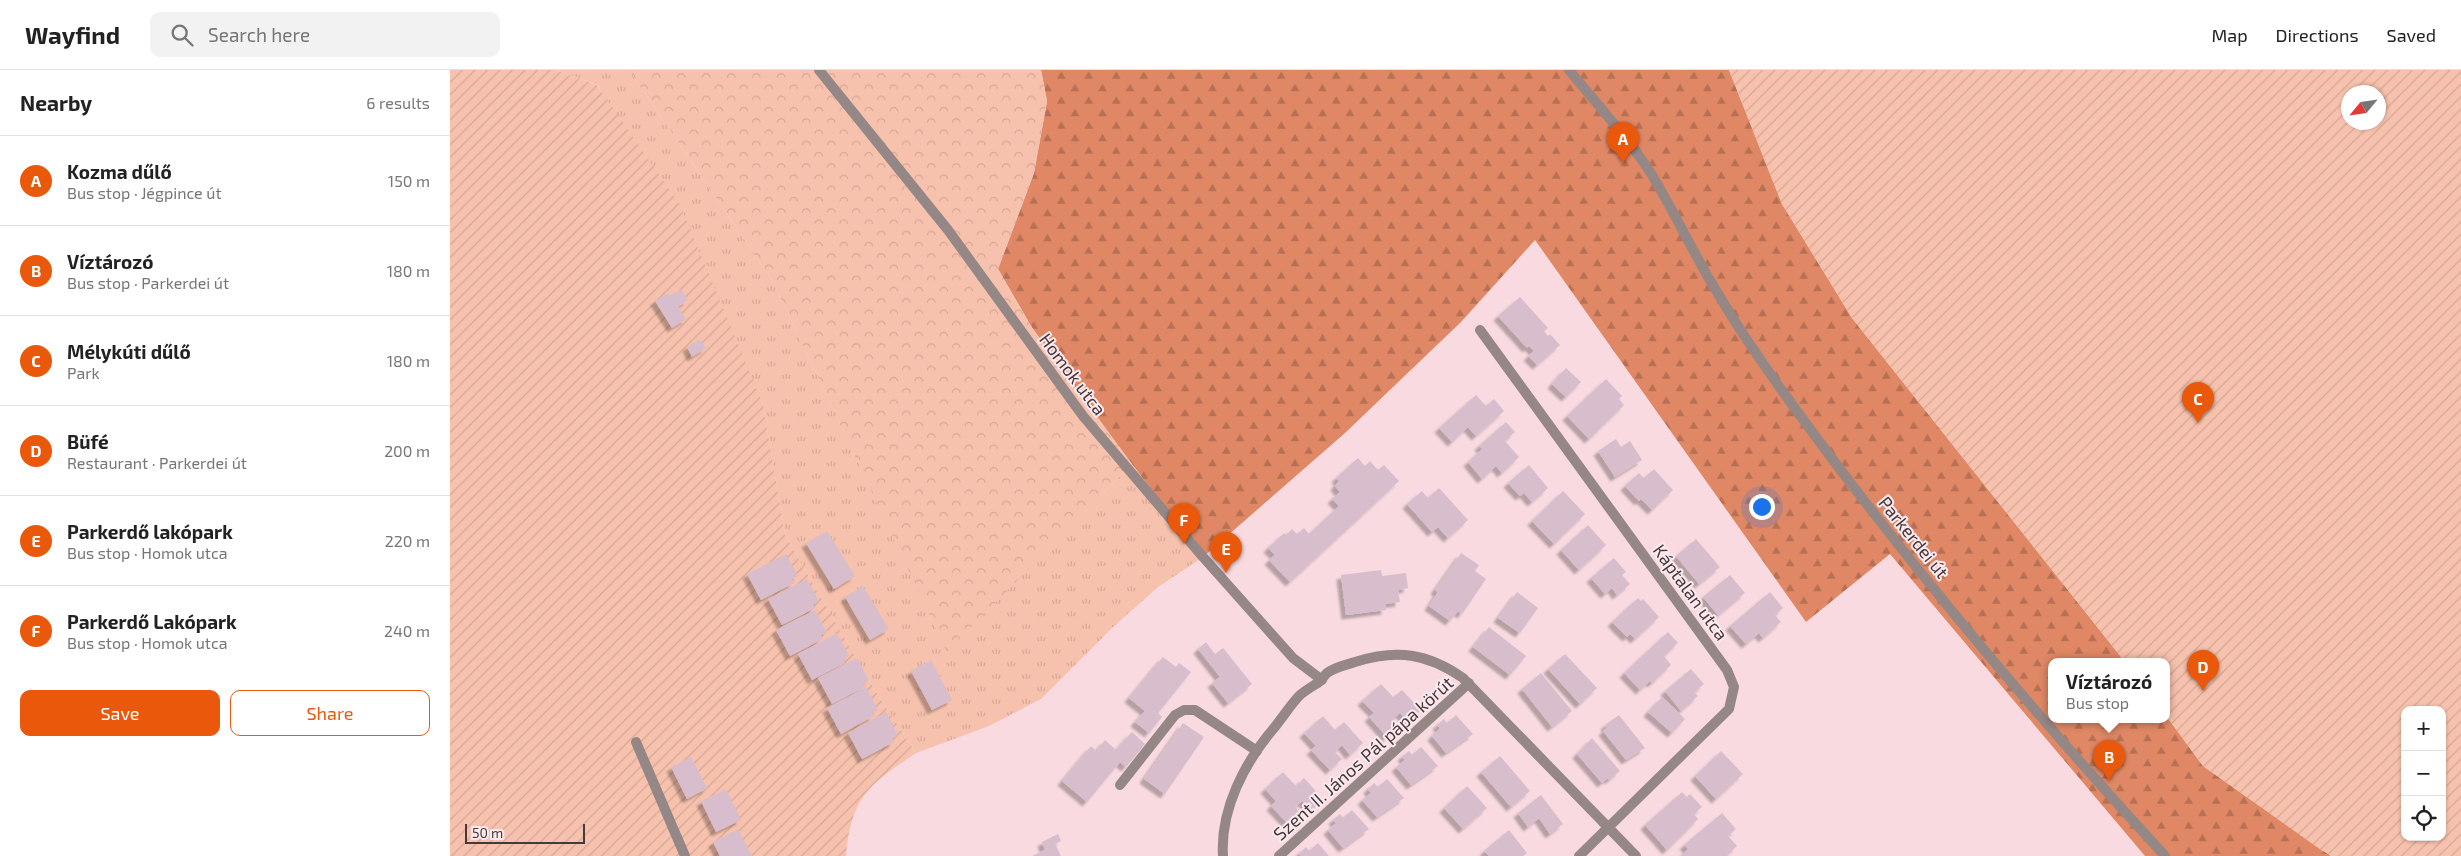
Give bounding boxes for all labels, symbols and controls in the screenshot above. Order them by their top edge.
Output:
search box [150,12,500,57]
text: Wayfind [25,20,120,49]
icon: search [168,21,196,49]
text: Search here [208,23,310,46]
text: Map [2211,24,2248,46]
text: Directions [2276,24,2359,46]
text: Saved [2387,24,2436,46]
north arrow [2341,85,2386,130]
text: Nearby [20,90,92,115]
text: 6 results [366,93,430,112]
pin: A [1607,122,1639,163]
text: Kozma dűlő [67,160,172,183]
text: A [31,171,41,190]
text: 150 m [388,171,430,190]
text: Bus stop · Jégpince út [67,183,222,202]
text: Víztározó [67,250,153,273]
text: B [31,261,41,280]
text: 180 m [387,261,430,280]
text: Bus stop · Parkerdei út [67,273,229,292]
street label: Homok utca [1035,329,1111,419]
text: Mélykúti dűlő [67,340,191,363]
text: C [31,351,41,370]
text: 180 m [387,351,430,370]
text: Park [67,363,100,382]
pin: C [2182,382,2214,423]
text: Büfé [67,430,109,453]
text: D [31,441,41,460]
text: 200 m [384,441,430,460]
text: Restaurant · Parkerdei út [67,453,247,472]
street label: Parkerdei út [1874,492,1954,582]
your location [1749,494,1775,520]
pin: F [1168,503,1200,544]
text: Parkerdő lakópark [67,520,233,543]
text: E [31,531,41,550]
text: 220 m [385,531,430,550]
pin: E [1210,532,1242,573]
street label: Káptalan utca [1649,540,1733,644]
text: Bus stop · Homok utca [67,543,228,562]
text: Parkerdő Lakópark [67,610,237,633]
text: F [32,621,40,640]
text: 240 m [384,621,430,640]
text: Bus stop · Homok utca [67,633,228,652]
pin: D [2187,650,2219,691]
popup [2048,658,2170,723]
text: Víztározó [2066,670,2152,693]
street label: Szent II. János Pál pápa körút [1268,671,1458,845]
button: Save [20,690,220,736]
button: Share [230,690,430,736]
text: Bus stop [2066,693,2129,712]
map controls [2401,706,2446,841]
button: + [2401,706,2446,751]
pin: B [2093,740,2125,781]
button: − [2401,751,2446,796]
button: locate [2401,796,2446,841]
scale bar [465,821,585,844]
text: 50 m [472,824,503,841]

